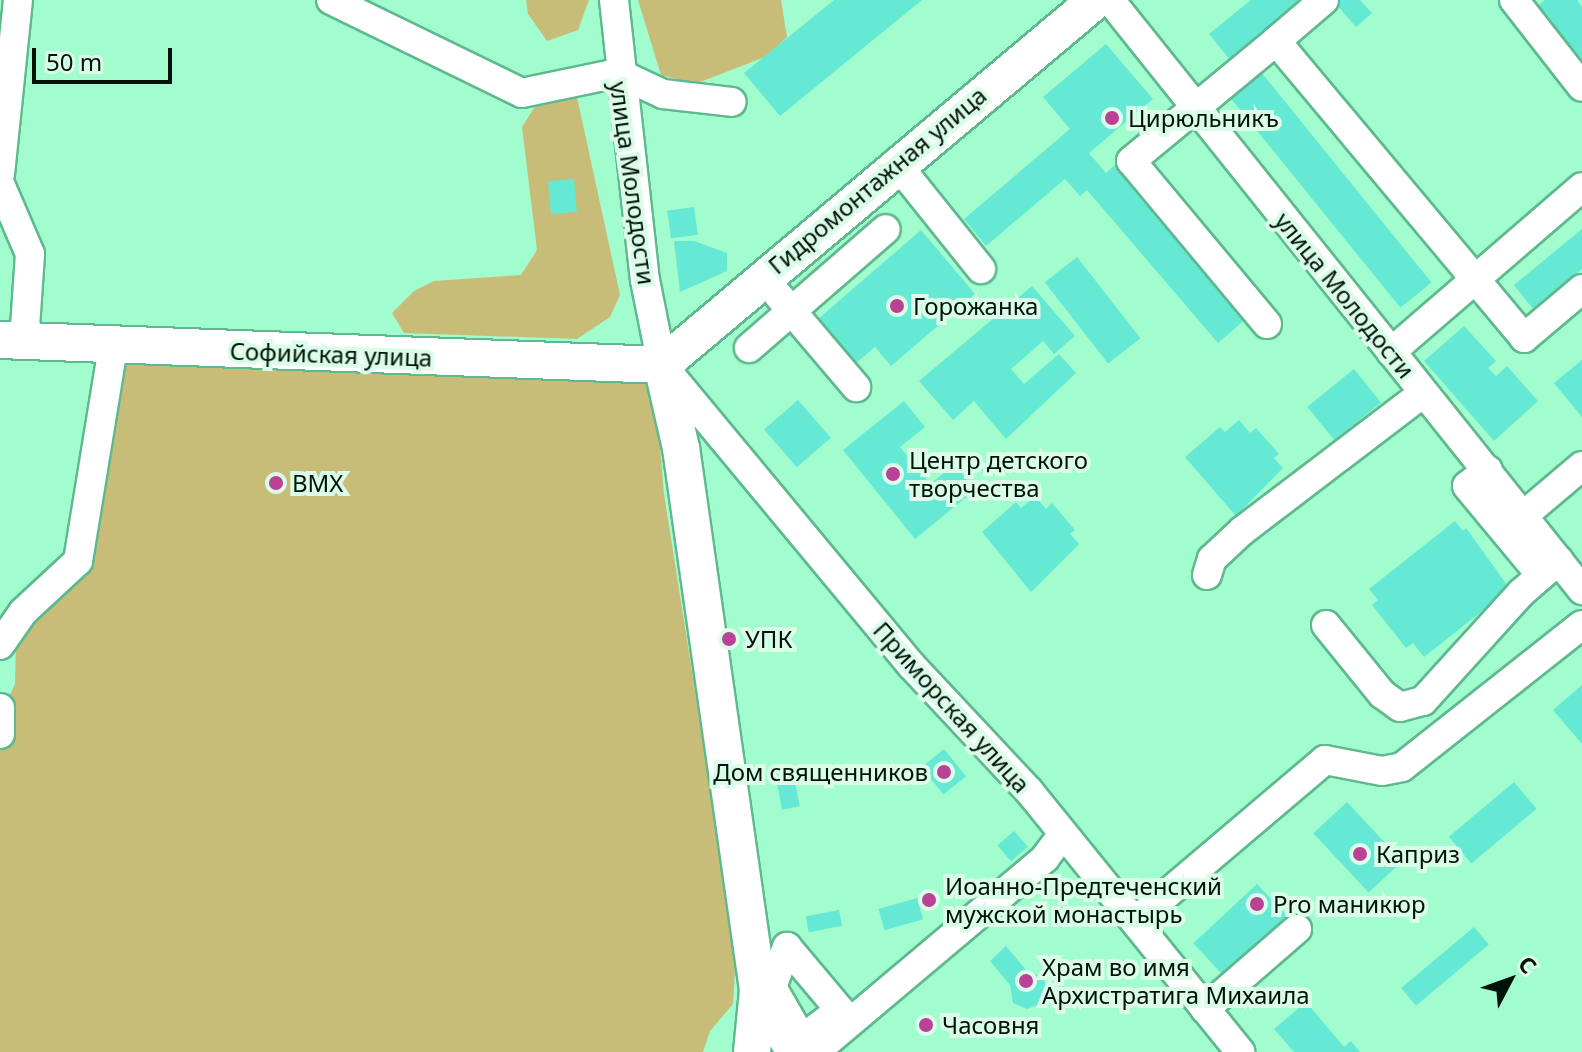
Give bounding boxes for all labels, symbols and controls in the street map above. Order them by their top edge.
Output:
scale bar [36,32,176,82]
text: 50 m [46,45,102,78]
street label: улица Молодости [604,79,662,287]
street label: Гидромонтажная улица [762,80,992,280]
place label: Цирюльникъ [1128,104,1279,132]
marker: Цирюльникъ [1103,109,1121,127]
street label: улица Молодости [1269,206,1421,384]
place label: Горожанка [913,292,1038,320]
marker: Горожанка [888,297,906,315]
street label: Софийская улица [229,336,433,372]
place label: Центр детского творчества [909,446,1088,502]
marker: Центр детского творчества [884,465,902,483]
place label: BMX [292,469,343,497]
marker: BMX [267,474,285,492]
street label: Приморская улица [868,616,1036,798]
place label: УПК [745,625,792,653]
marker: УПК [720,630,738,648]
place label: Дом священников [713,758,928,786]
marker: Дом священников [935,763,953,781]
place label: Каприз [1376,840,1460,868]
marker: Каприз [1351,845,1369,863]
place label: Иоанно-Предтеченский мужской монастырь [945,872,1222,928]
place label: Pro маникюр [1273,890,1426,918]
marker: Иоанно-Предтеченский мужской монастырь [920,891,938,909]
marker: Pro маникюр [1248,895,1266,913]
north arrow [1470,940,1550,1020]
text: С [1512,949,1544,979]
place label: Храм во имя Архистратига Михаила [1042,953,1310,1009]
marker: Храм во имя Архистратига Михаила [1017,972,1035,990]
place label: Часовня [942,1011,1039,1039]
marker: Часовня [917,1016,935,1034]

